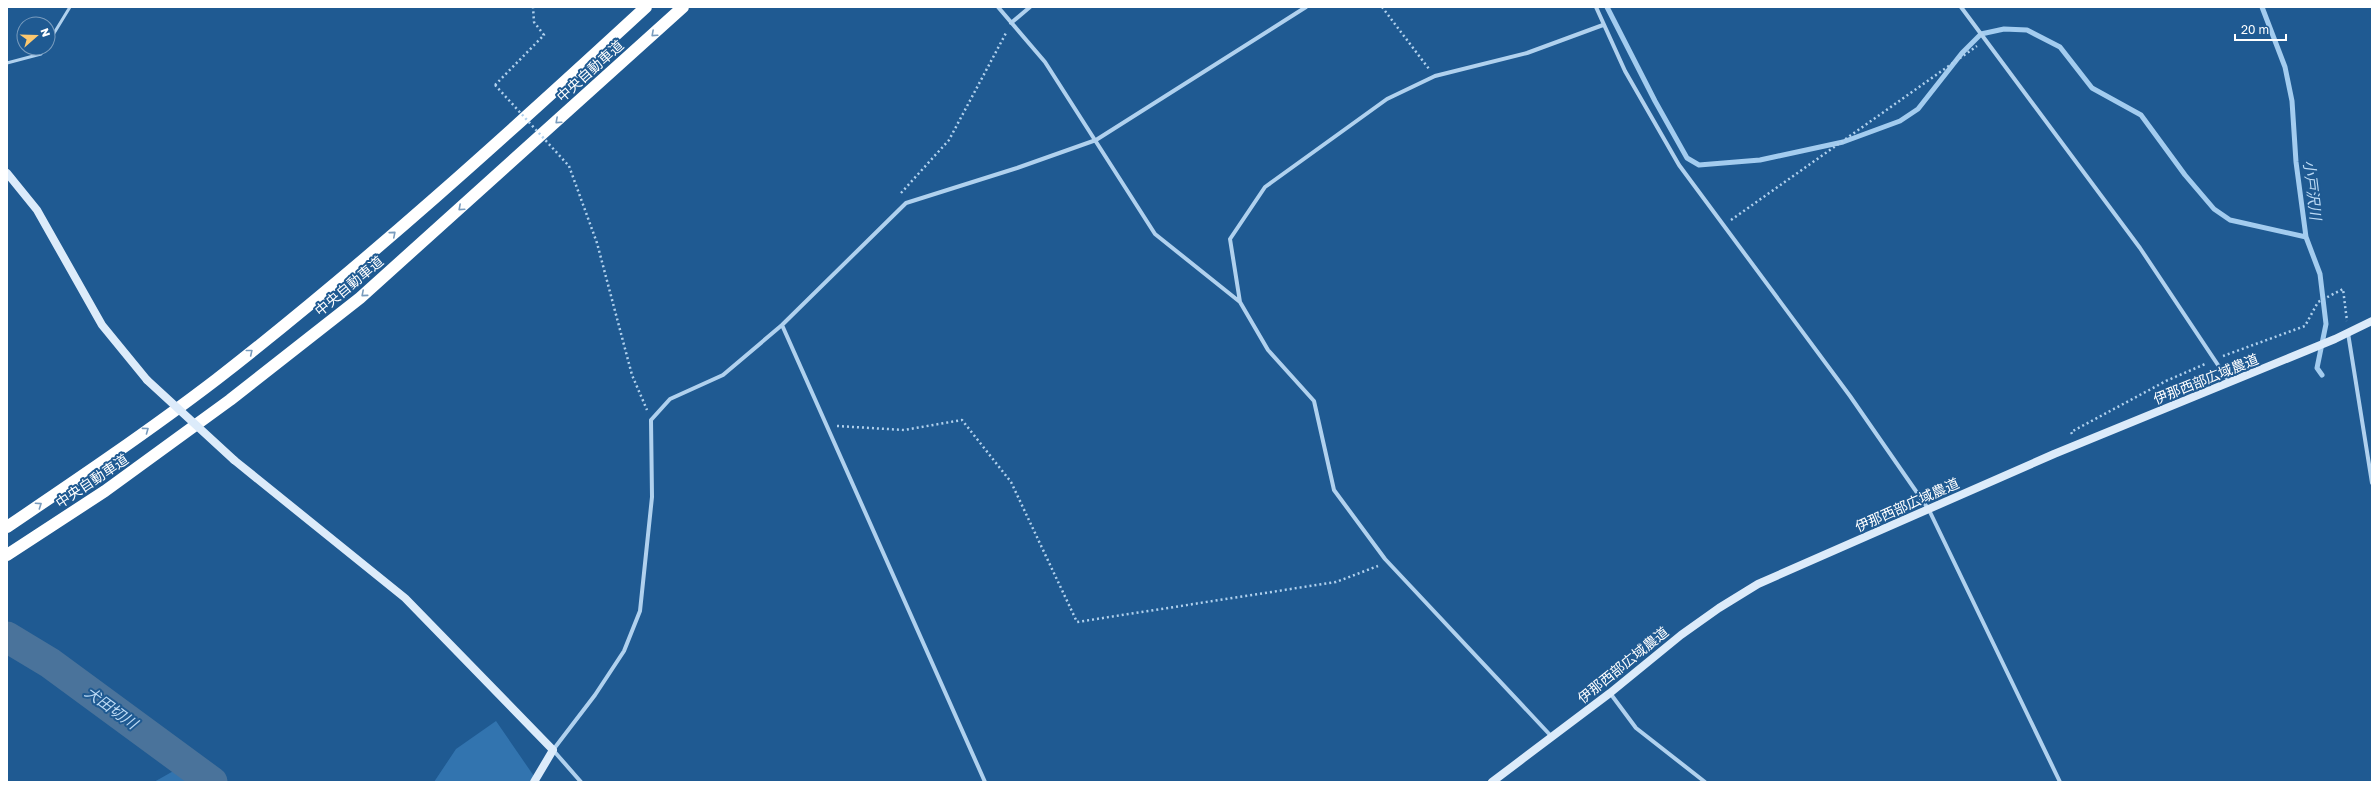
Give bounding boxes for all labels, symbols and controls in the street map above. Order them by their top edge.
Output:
north arrow [16,16,56,56]
scale bar [2235,16,2286,42]
text: 20 m [2241,22,2269,37]
text: N [38,26,53,39]
one-way arrow [652,29,659,36]
street label: 中央自動車道 [553,36,627,105]
one-way arrow [555,116,563,123]
water label: 小戸沢川 [2300,159,2326,223]
one-way arrow [458,203,466,210]
one-way arrow [388,231,396,238]
street label: 中央自動車道 [311,252,386,319]
one-way arrow [361,290,369,297]
one-way arrow [245,350,252,357]
street label: 伊那西部広域農道 [2151,350,2261,407]
one-way arrow [141,428,148,435]
street label: 中央自動車道 [52,450,131,511]
street label: 伊那西部広域農道 [1852,474,1961,535]
one-way arrow [35,503,42,510]
street label: 伊那西部広域農道 [1574,623,1672,706]
water label: 犬田切川 [82,682,143,733]

